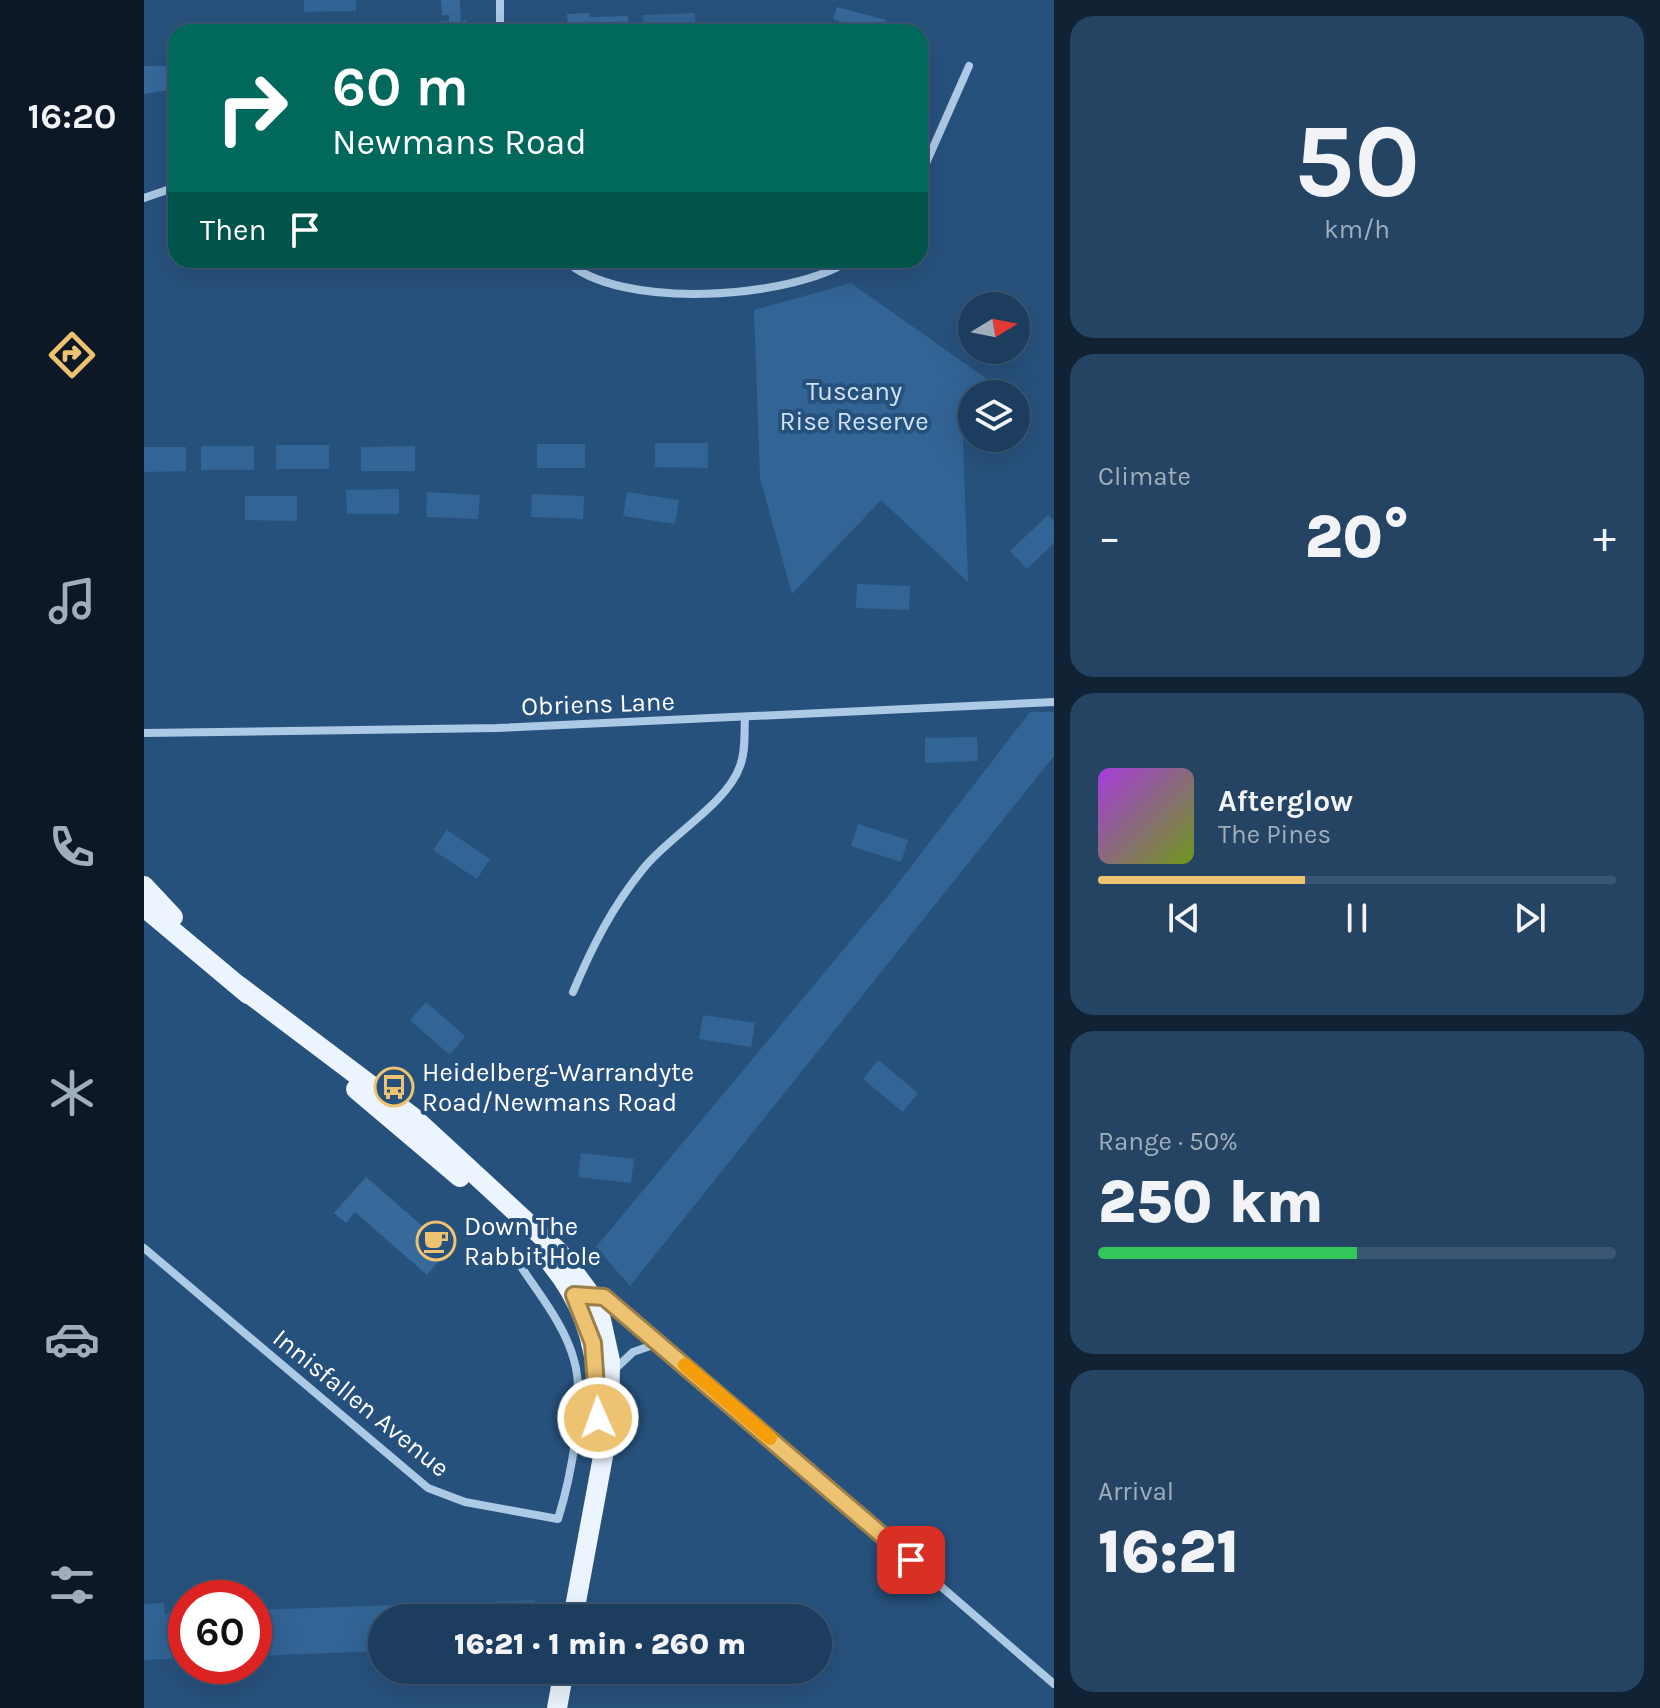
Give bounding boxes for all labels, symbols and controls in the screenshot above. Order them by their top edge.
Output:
text: 60 m [332,54,469,119]
icon: right [200,56,304,160]
text: 16:20 [28,95,116,137]
text: 50 [1294,101,1420,222]
text: Newmans Road [332,121,587,163]
icon: arrive [283,208,327,252]
text: Then [200,212,267,248]
text: km/h [1324,214,1390,245]
north arrow [958,292,1030,364]
map controls [958,292,1030,452]
icon: directions [44,327,100,383]
park label: Tuscany Rise Reserve [780,376,928,437]
button: layers [958,380,1030,452]
text: Climate [1098,461,1191,492]
text: 20° [1305,502,1409,572]
text: − [1098,512,1121,563]
text: + [1593,512,1616,563]
icon: music [44,573,100,629]
street label: Obriens Lane [521,686,675,722]
text: Afterglow [1218,783,1353,819]
icon: phone [44,819,100,875]
text: The Pines [1218,819,1331,850]
icon: previous [1162,896,1206,940]
icon: pause [1335,896,1379,940]
icon: next [1508,896,1552,940]
place label: Heidelberg-Warrandyte Road/Newmans Road [422,1057,694,1118]
icon: climate [44,1065,100,1121]
bus stop icon: Heidelberg-Warrandyte Road/Newmans Road [373,1066,415,1108]
text: Range · 50% [1098,1126,1238,1157]
text: 250 km [1098,1167,1324,1237]
place label: Down The Rabbit Hole [464,1211,601,1272]
cafe icon: Down The Rabbit Hole [415,1220,457,1262]
icon: car [44,1311,100,1367]
street label: Innisfallen Avenue [267,1322,455,1484]
position arrow [556,1376,640,1460]
text: Arrival [1098,1476,1174,1507]
text: 16:21 [1098,1517,1239,1587]
pin [877,1526,945,1594]
icon: arrive [889,1538,933,1582]
icon: filters [44,1557,100,1613]
speed limit sign: 60 [168,1580,272,1684]
text: 16:21 · 1 min · 260 m [454,1626,746,1662]

